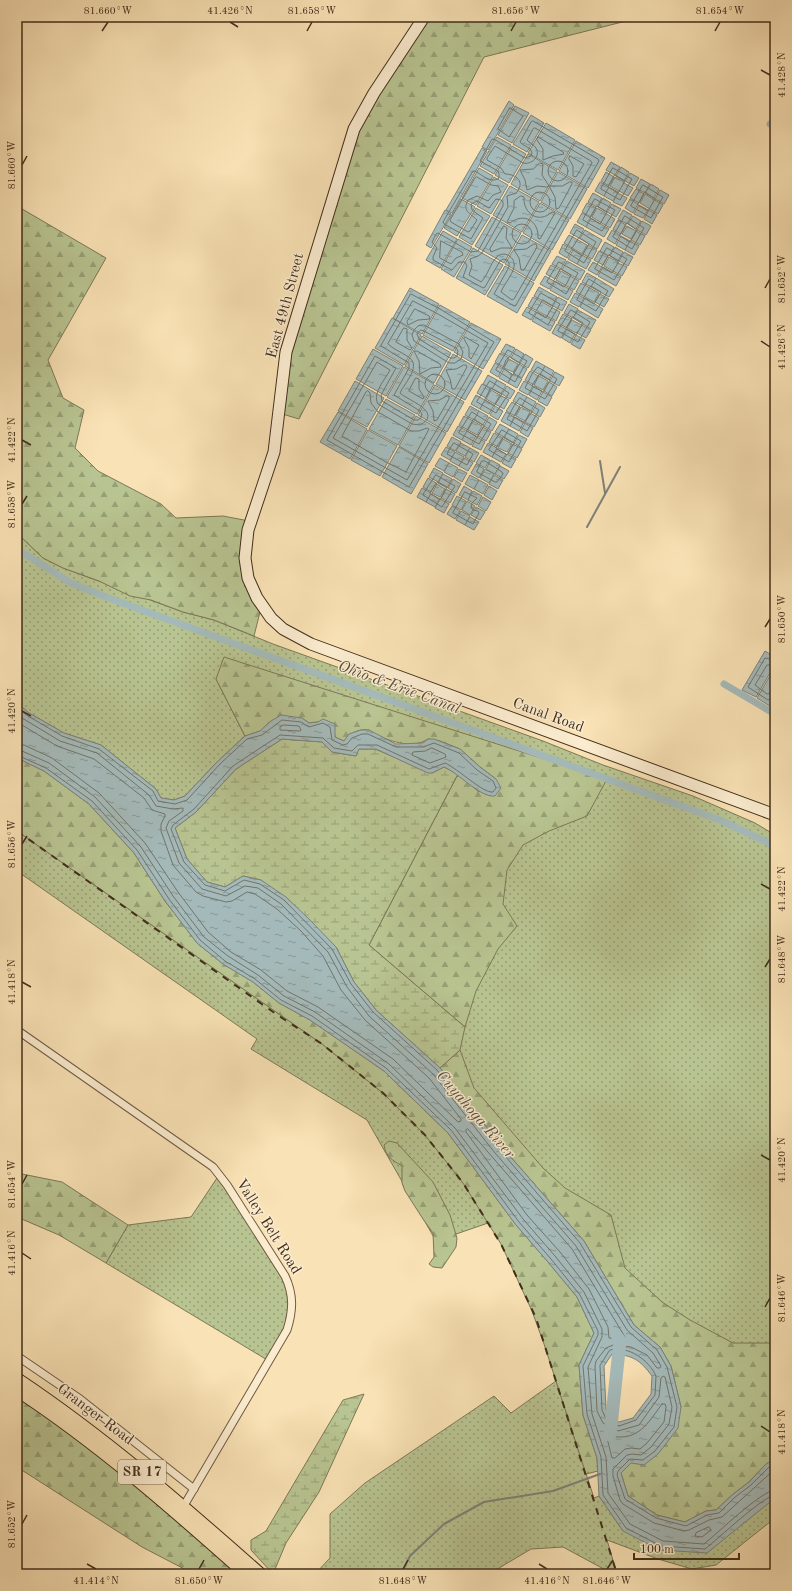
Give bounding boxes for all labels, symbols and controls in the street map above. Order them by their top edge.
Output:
text: 81.660°W [84,6,132,16]
text: 41.426°N [207,6,253,16]
text: 81.658°W [288,6,336,16]
text: 81.656°W [492,6,540,16]
text: 81.654°W [696,6,744,16]
text: 41.428°N [777,52,787,98]
text: 81.660°W [7,141,17,189]
street label: East 49th Street [265,252,307,360]
text: 81.652°W [777,255,787,303]
text: 41.426°N [777,324,787,370]
text: 41.422°N [7,417,17,463]
text: 81.658°W [7,480,17,528]
text: 81.650°W [777,595,787,643]
water label: Ohio & Erie Canal [336,658,463,718]
text: 41.420°N [7,688,17,734]
street label: Canal Road [510,696,586,736]
text: 81.656°W [7,820,17,868]
text: 41.422°N [777,866,787,912]
text: 81.648°W [777,935,787,983]
text: 41.418°N [7,959,17,1005]
water label: Cuyahoga River [433,1068,518,1163]
text: 41.420°N [777,1137,787,1183]
text: 81.654°W [7,1160,17,1208]
street label: Valley Belt Road [233,1177,303,1277]
text: 41.416°N [7,1230,17,1276]
text: 81.646°W [777,1274,787,1322]
street label: Granger Road [54,1382,136,1449]
text: 41.418°N [777,1409,787,1455]
road number: SR 17 [118,1460,166,1484]
text: 81.652°W [7,1500,17,1548]
scale bar [634,1535,739,1561]
text: 100 m [640,1544,674,1556]
text: 41.414°N [73,1576,119,1586]
text: 81.650°W [175,1576,223,1586]
text: 81.648°W [379,1576,427,1586]
text: 41.416°N [524,1576,570,1586]
text: 81.646°W [583,1576,631,1586]

